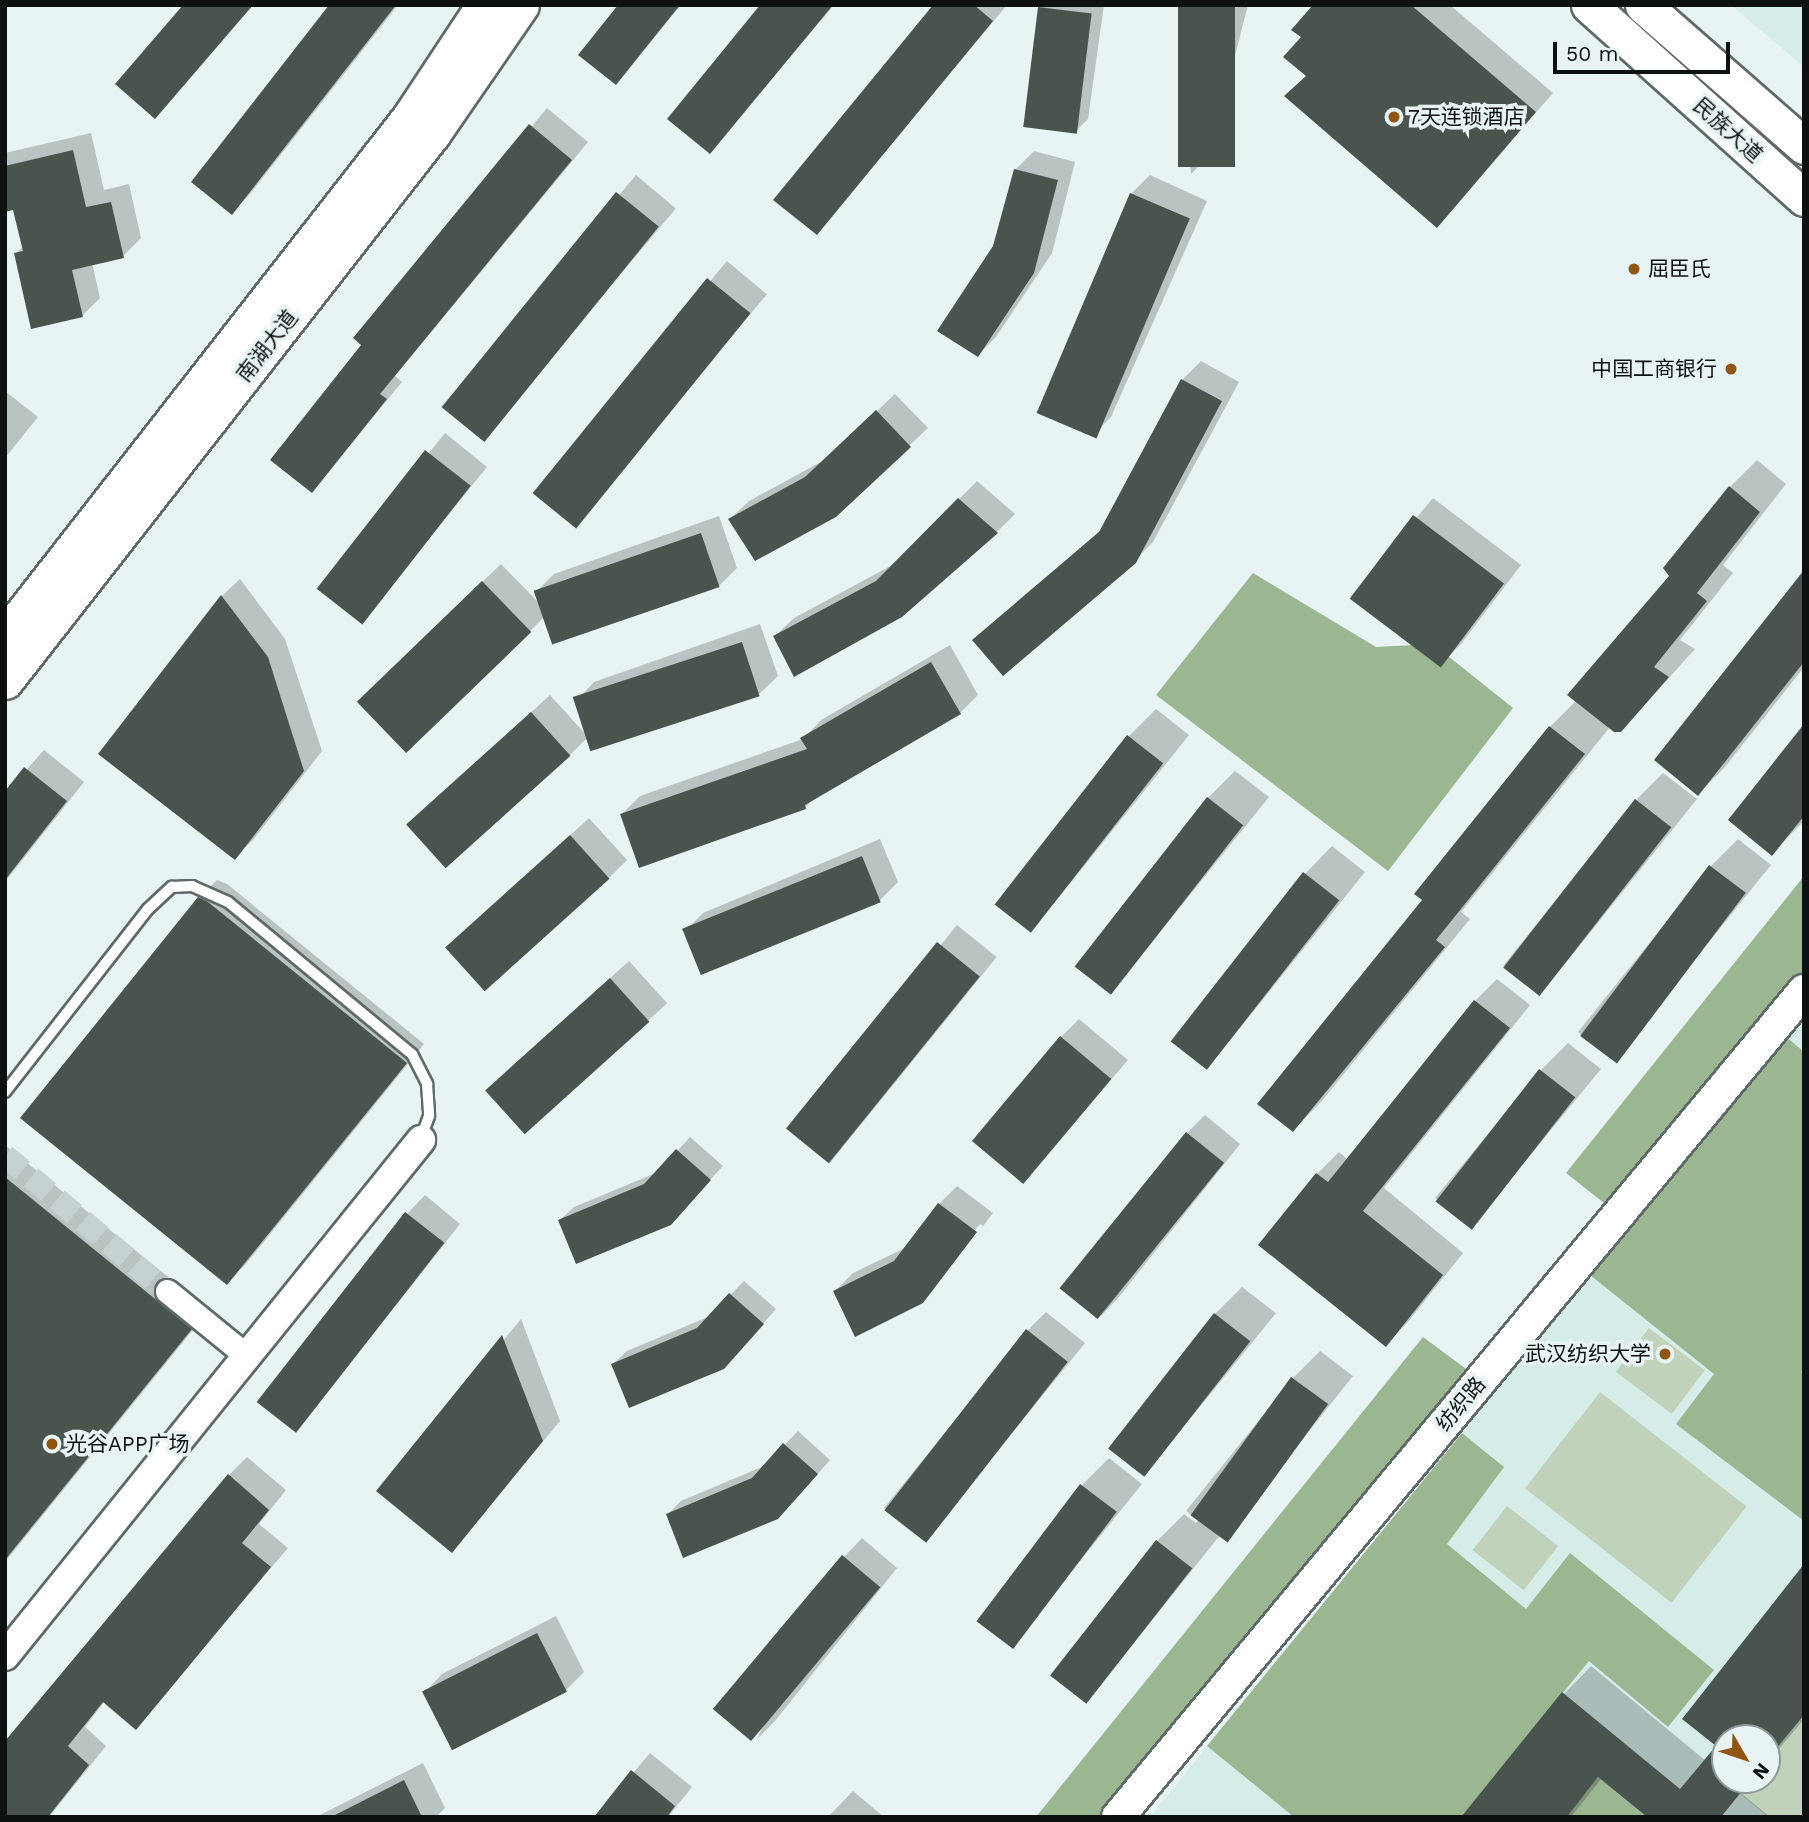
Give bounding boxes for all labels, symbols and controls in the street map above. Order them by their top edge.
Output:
scale bar [1557,28,1734,72]
text: 50 m [1566,41,1618,66]
street label: 民族大道 [1688,93,1768,167]
place label: 7天连锁酒店 [1408,104,1525,130]
marker: 7天连锁酒店 [1386,109,1402,125]
place label: 屈臣氏 [1648,256,1711,282]
marker: 屈臣氏 [1626,261,1642,277]
street label: 南湖大道 [231,305,303,387]
place label: 中国工商银行 [1591,356,1717,382]
marker: 中国工商银行 [1723,361,1739,377]
place label: 武汉纺织大学 [1525,1341,1651,1367]
marker: 武汉纺织大学 [1657,1346,1673,1362]
street label: 纺织路 [1431,1372,1491,1436]
place label: 光谷APP广场 [66,1431,189,1457]
marker: 光谷APP广场 [44,1436,60,1452]
north arrow [1711,1724,1781,1794]
text: N [1748,1759,1775,1784]

